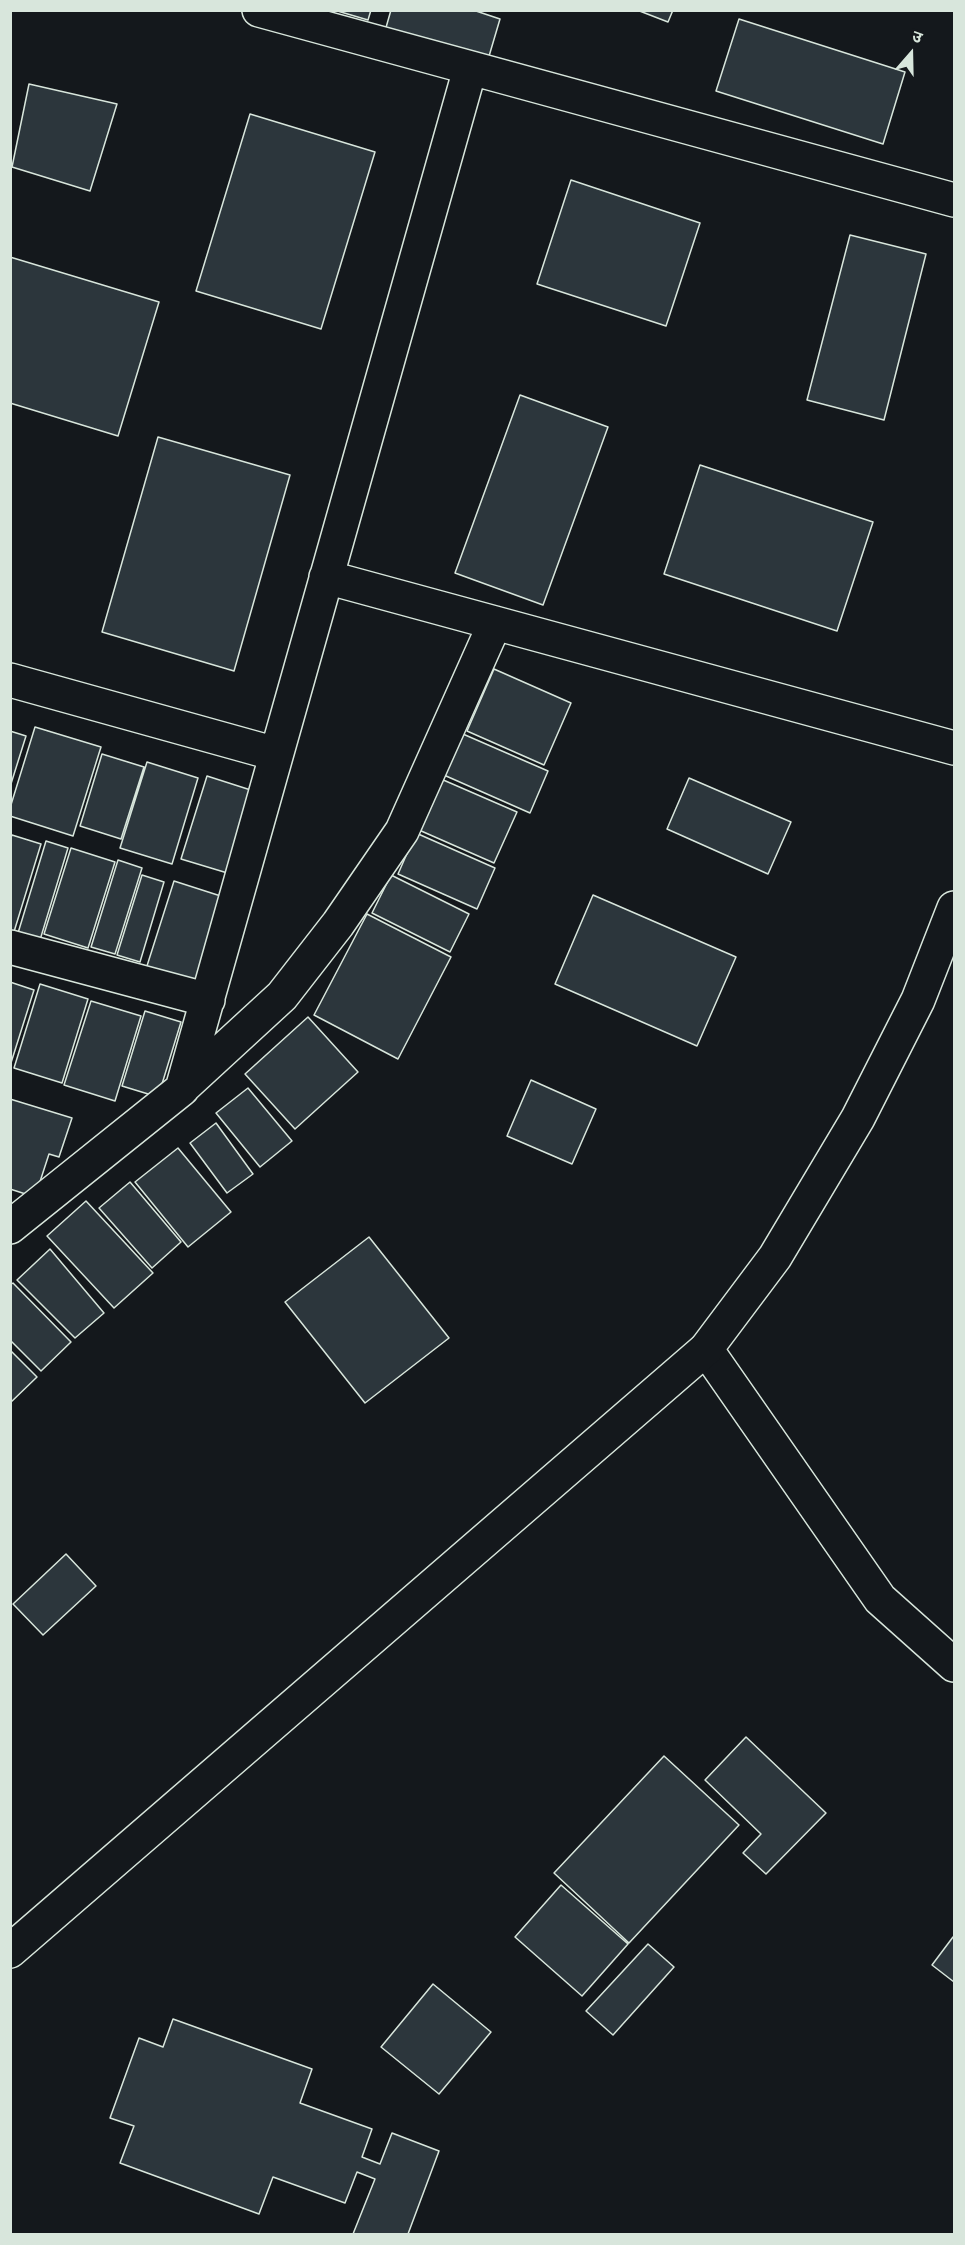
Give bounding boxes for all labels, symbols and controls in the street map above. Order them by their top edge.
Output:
north arrow [881,24,941,84]
text: उ [910,26,925,47]

